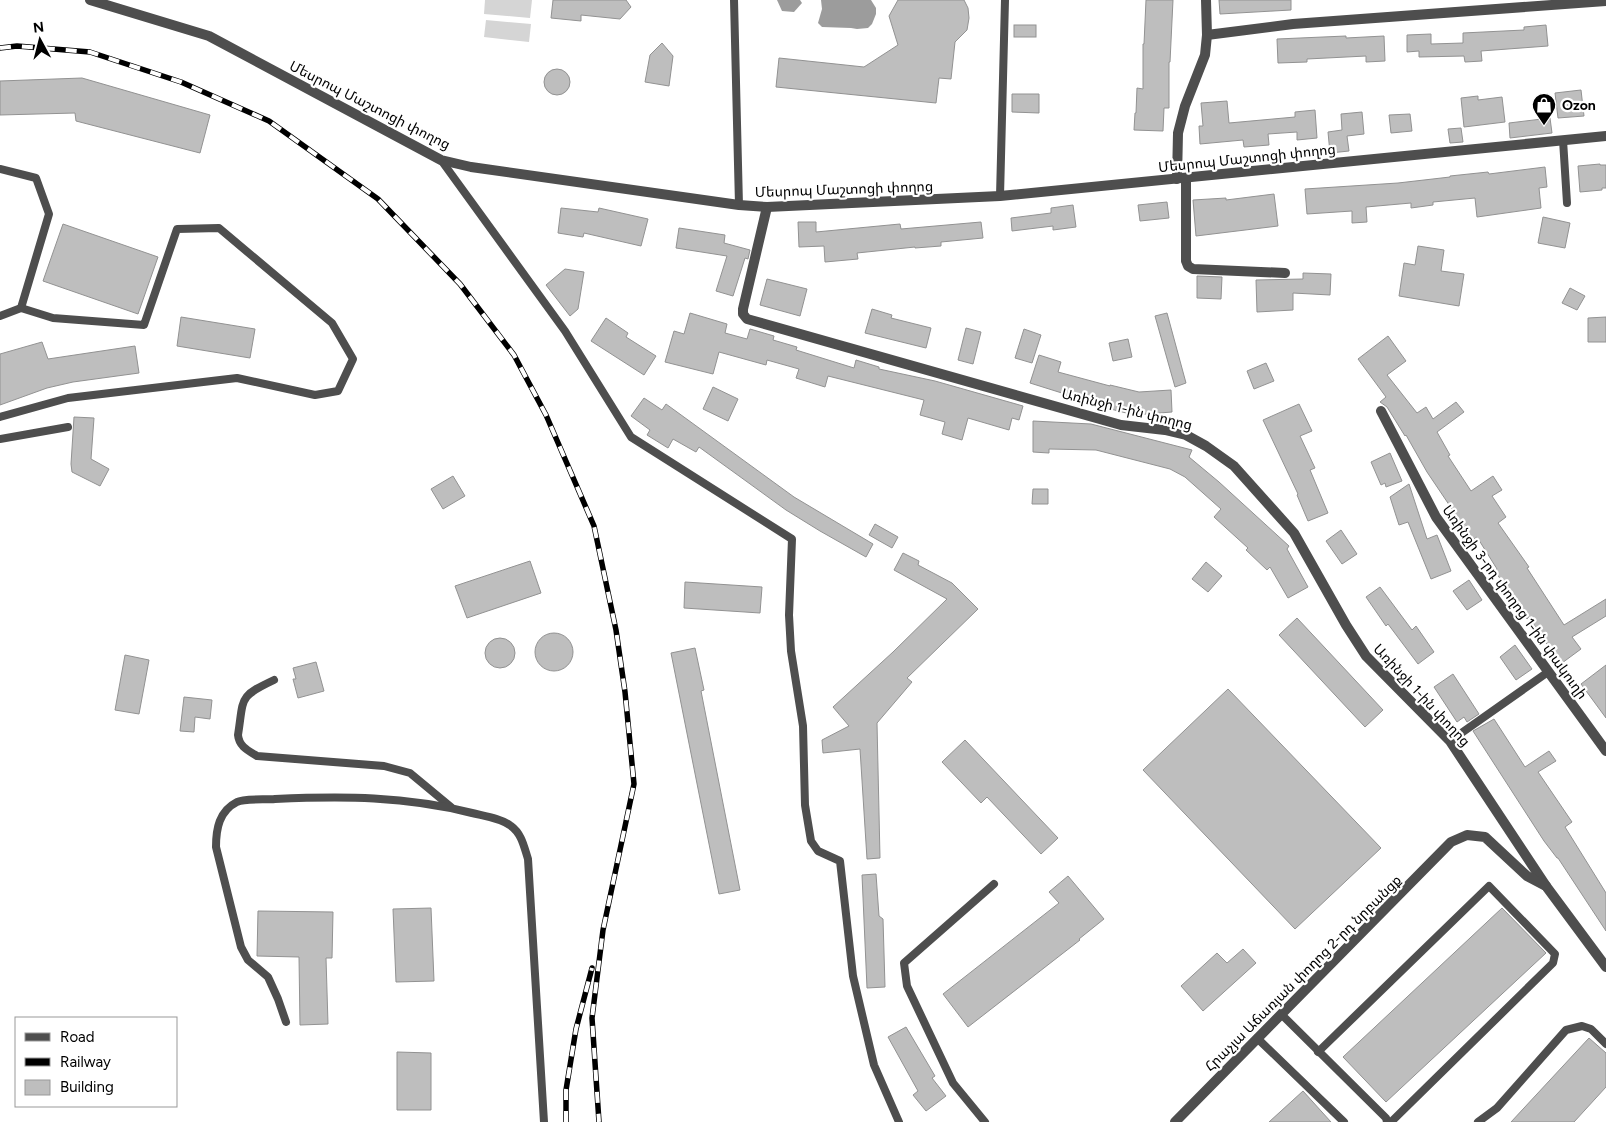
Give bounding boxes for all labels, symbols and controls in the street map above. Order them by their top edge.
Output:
north arrow [15,15,65,65]
text: N [32,18,45,37]
street label: Մեսրոպ Մաշտոցի փողոց [286,57,453,153]
shop icon: Ozon [1531,92,1557,126]
place label: Ozon [1562,97,1596,114]
street label: Մեսրոպ Մաշտոցի փողոց [1157,141,1337,176]
street label: Մեսրոպ Մաշտոցի փողոց [755,178,933,201]
street label: Առինջի 1-ին փողոց [1060,385,1194,434]
street label: Առինջի 3-րդ փողոց 1-ին փակուղի [1438,502,1591,703]
street label: Առինջի 1-ին փողոց [1370,641,1474,750]
street label: Հրաչյա Աճառյան փողոց 2-րդ նրբանցք [1202,872,1405,1075]
legend [15,1017,178,1107]
text: Road [60,1028,95,1046]
text: Railway [60,1053,111,1071]
text: Building [60,1078,114,1096]

